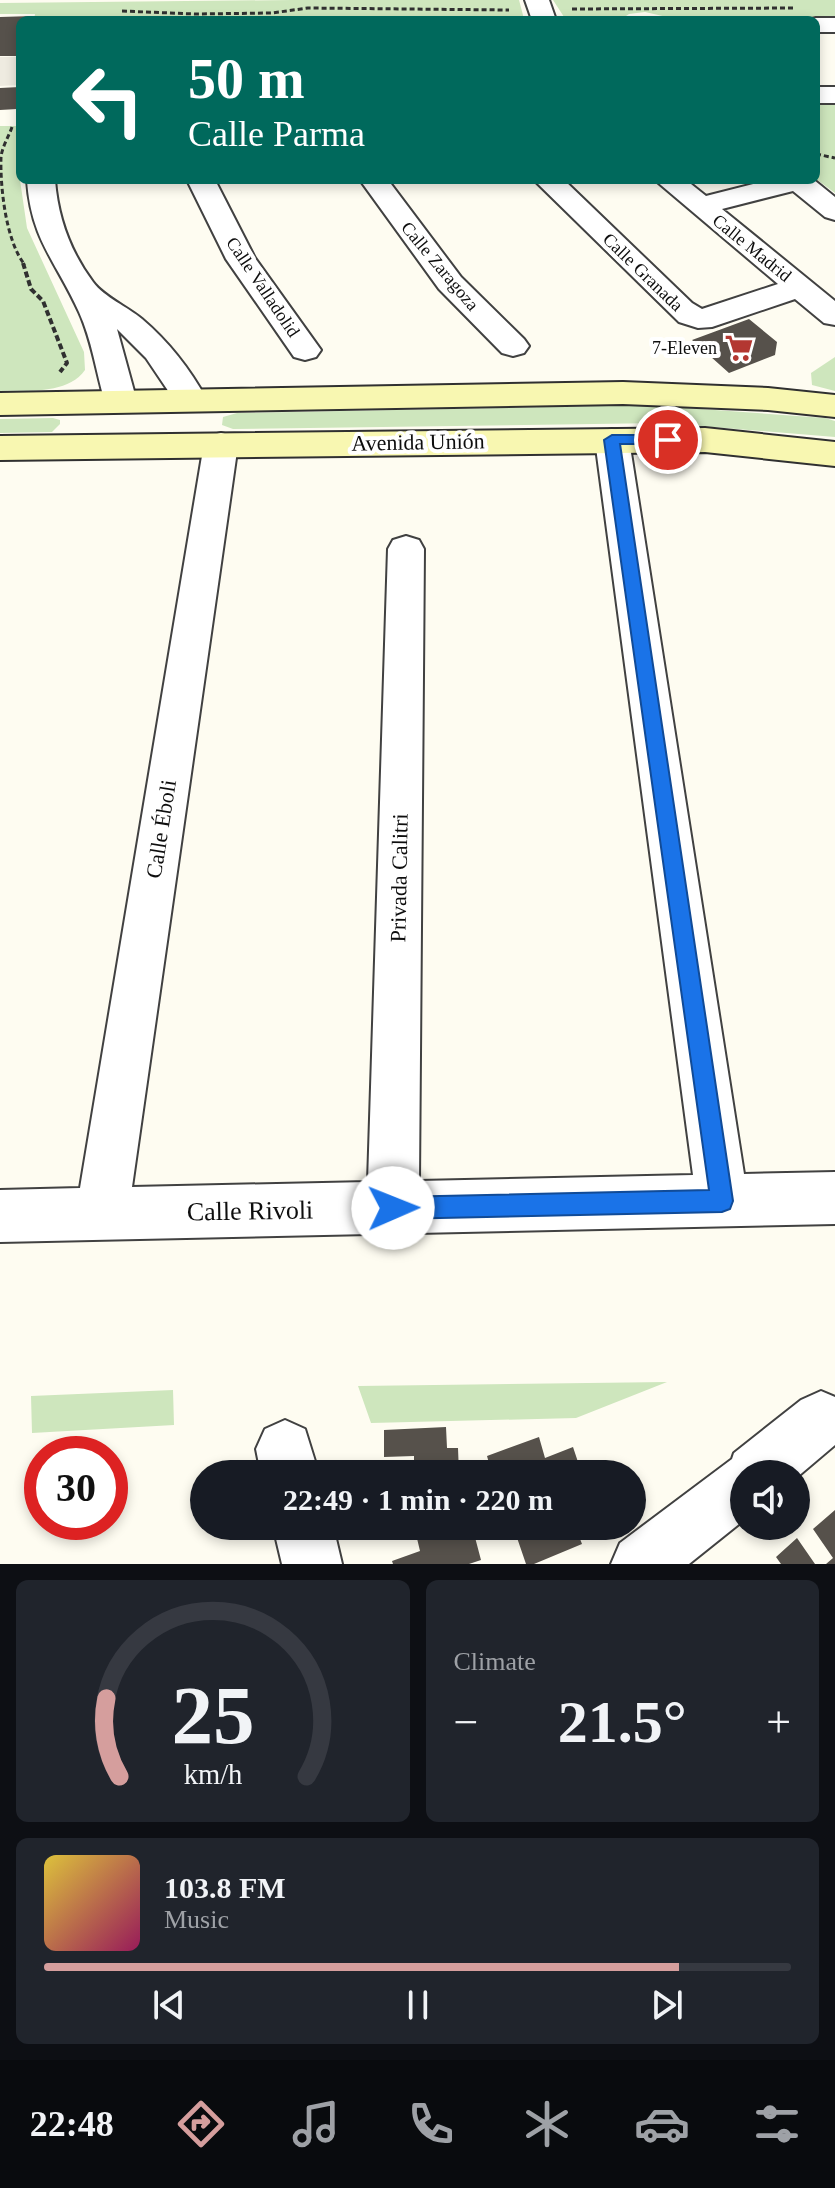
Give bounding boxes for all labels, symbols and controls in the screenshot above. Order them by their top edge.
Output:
icon: left [56,48,160,152]
text: 50 m [188,48,305,110]
text: Calle Parma [188,114,365,154]
street label: Calle Madrid [709,210,795,286]
street label: Calle Zaragoza [397,218,483,314]
street label: Calle Granada [599,229,687,315]
street label: Calle Valladolid [222,233,304,341]
supermarket icon: 7-Eleven [724,333,754,363]
place label: 7-Eleven [652,338,717,358]
pin [634,406,702,474]
icon: arrive [646,418,690,462]
street label: Avenida Unión [351,428,485,456]
street label: Calle Éboli [141,778,181,880]
street label: Privada Calitri [385,813,413,943]
position arrow [351,1166,435,1250]
street label: Calle Rivoli [187,1195,313,1227]
speed limit sign: 30 [24,1436,128,1540]
map controls [730,1460,810,1540]
button: sound [730,1460,810,1540]
text: 22:49 · 1 min · 220 m [283,1483,553,1516]
text: Climate [454,1647,536,1676]
text: 25 [171,1669,254,1761]
text: 21.5° [558,1689,687,1755]
text: − [454,1698,478,1747]
text: + [766,1698,791,1747]
text: km/h [183,1759,242,1790]
text: 103.8 FM [164,1871,286,1904]
text: Music [164,1905,229,1934]
icon: previous [147,1983,191,2027]
icon: pause [396,1983,440,2027]
icon: next [645,1983,689,2027]
icon: directions [173,2096,229,2152]
icon: music [288,2096,344,2152]
icon: phone [403,2096,459,2152]
icon: climate [519,2096,575,2152]
icon: car [634,2096,690,2152]
icon: filters [749,2096,805,2152]
text: 22:48 [30,2104,114,2144]

